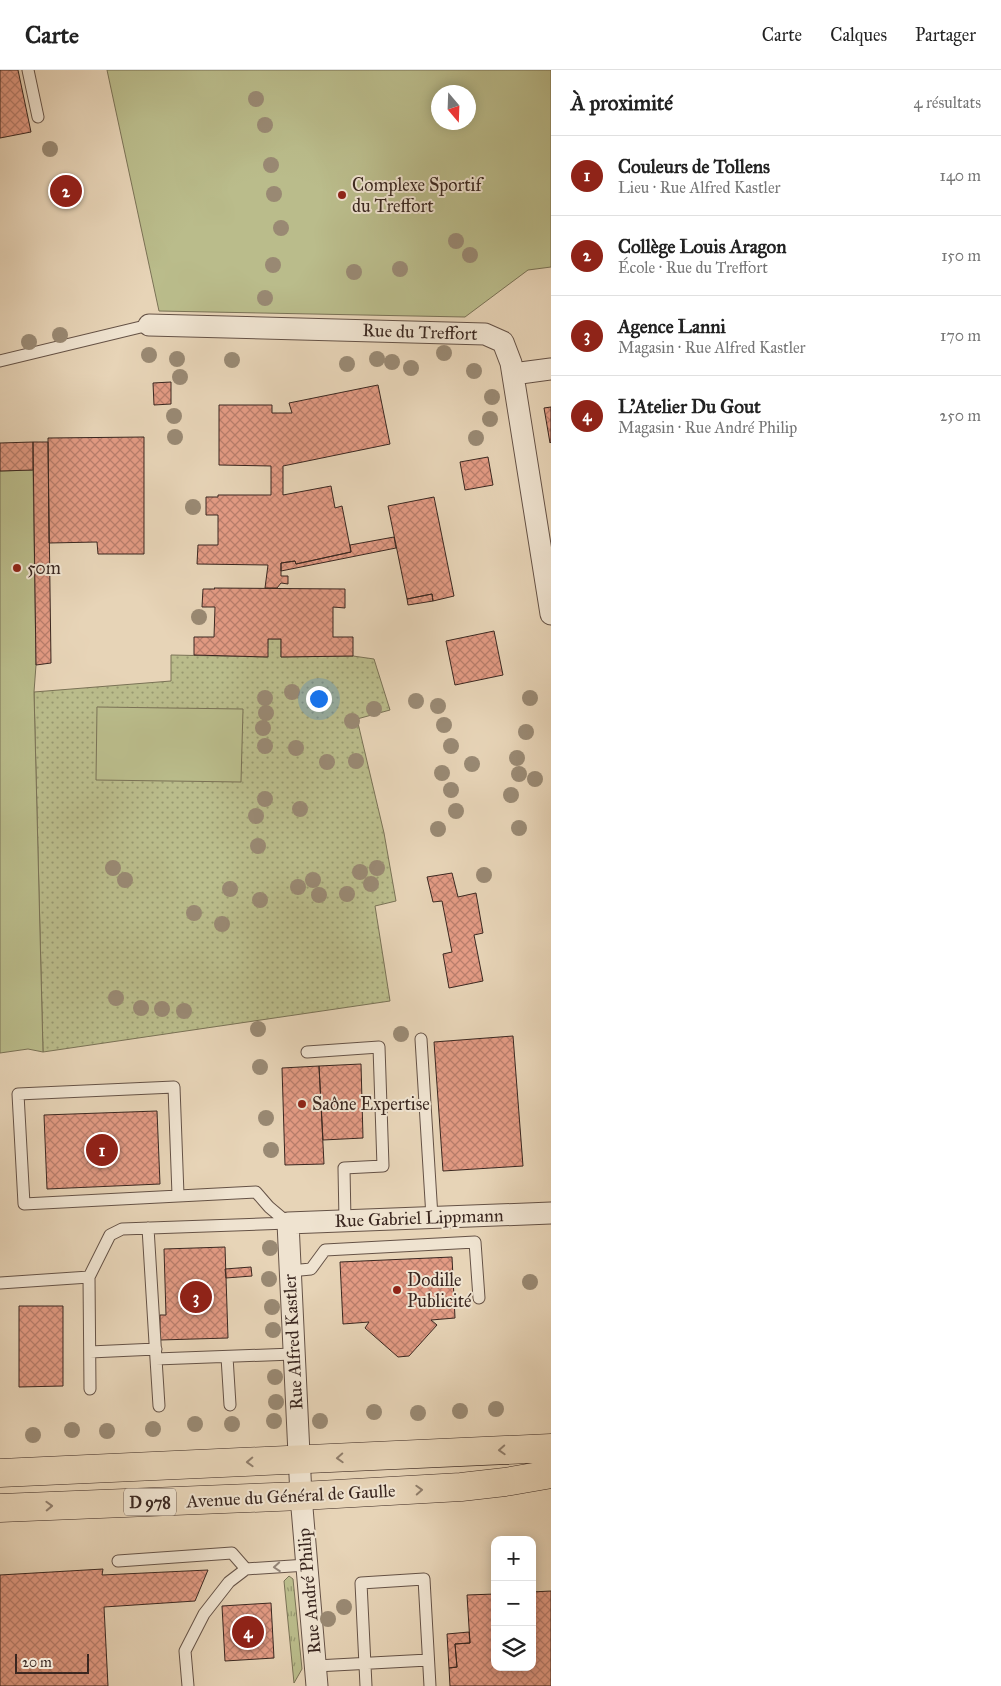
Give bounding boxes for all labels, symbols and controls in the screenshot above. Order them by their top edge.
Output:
text: Carte [25,20,79,50]
text: Carte [762,24,802,46]
text: Calques [830,24,887,46]
text: Partager [915,24,976,46]
north arrow [431,85,476,130]
text: À proximité [571,90,673,116]
text: 4 résultats [914,93,981,112]
text: Couleurs de Tollens [618,155,770,178]
text: 1 [584,166,590,185]
text: 140 m [940,166,981,185]
pin: 2 [50,172,82,210]
place label: Complexe Sportif du Treffort [352,174,484,217]
text: Lieu · Rue Alfred Kastler [618,178,781,197]
marker: Complexe Sportif du Treffort [336,189,348,201]
text: Collège Louis Aragon [618,235,787,258]
text: 2 [583,246,591,265]
text: 150 m [941,246,981,265]
text: École · Rue du Treffort [618,258,768,277]
text: Agence Lanni [618,315,726,338]
street label: Rue du Treffort [362,319,478,345]
text: 3 [584,326,590,345]
text: 170 m [940,326,981,345]
text: Magasin · Rue Alfred Kastler [618,338,806,357]
text: L'Atelier Du Gout [618,395,761,418]
text: 4 [583,406,591,425]
text: 250 m [940,406,981,425]
text: Magasin · Rue André Philip [618,418,797,437]
place label: 50m [27,557,61,579]
marker: 50m [11,562,23,574]
your location [306,686,332,712]
place label: Saône Expertise [312,1093,430,1115]
marker: Saône Expertise [296,1098,308,1110]
pin: 1 [86,1131,118,1169]
street label: Rue Gabriel Lippmann [334,1204,504,1232]
place label: Dodille Publicité [407,1269,472,1312]
street label: Rue Alfred Kastler [278,1273,308,1410]
pin: 3 [180,1278,212,1316]
marker: Dodille Publicité [391,1284,403,1296]
one-way arrow [498,1445,506,1456]
one-way arrow [336,1453,344,1464]
one-way arrow [246,1456,254,1467]
street label: Avenue du Général de Gaulle [185,1480,396,1513]
one-way arrow [415,1484,423,1495]
road number: D 978 [124,1488,176,1515]
one-way arrow [45,1500,53,1511]
street label: Rue André Philip [293,1527,325,1655]
map controls [491,1536,536,1671]
button: + [491,1536,536,1581]
one-way arrow [272,1561,280,1572]
button: − [491,1581,536,1626]
pin: 4 [232,1613,264,1651]
button: layers [491,1626,536,1671]
scale bar [15,1651,89,1674]
text: 20 m [22,1654,52,1671]

